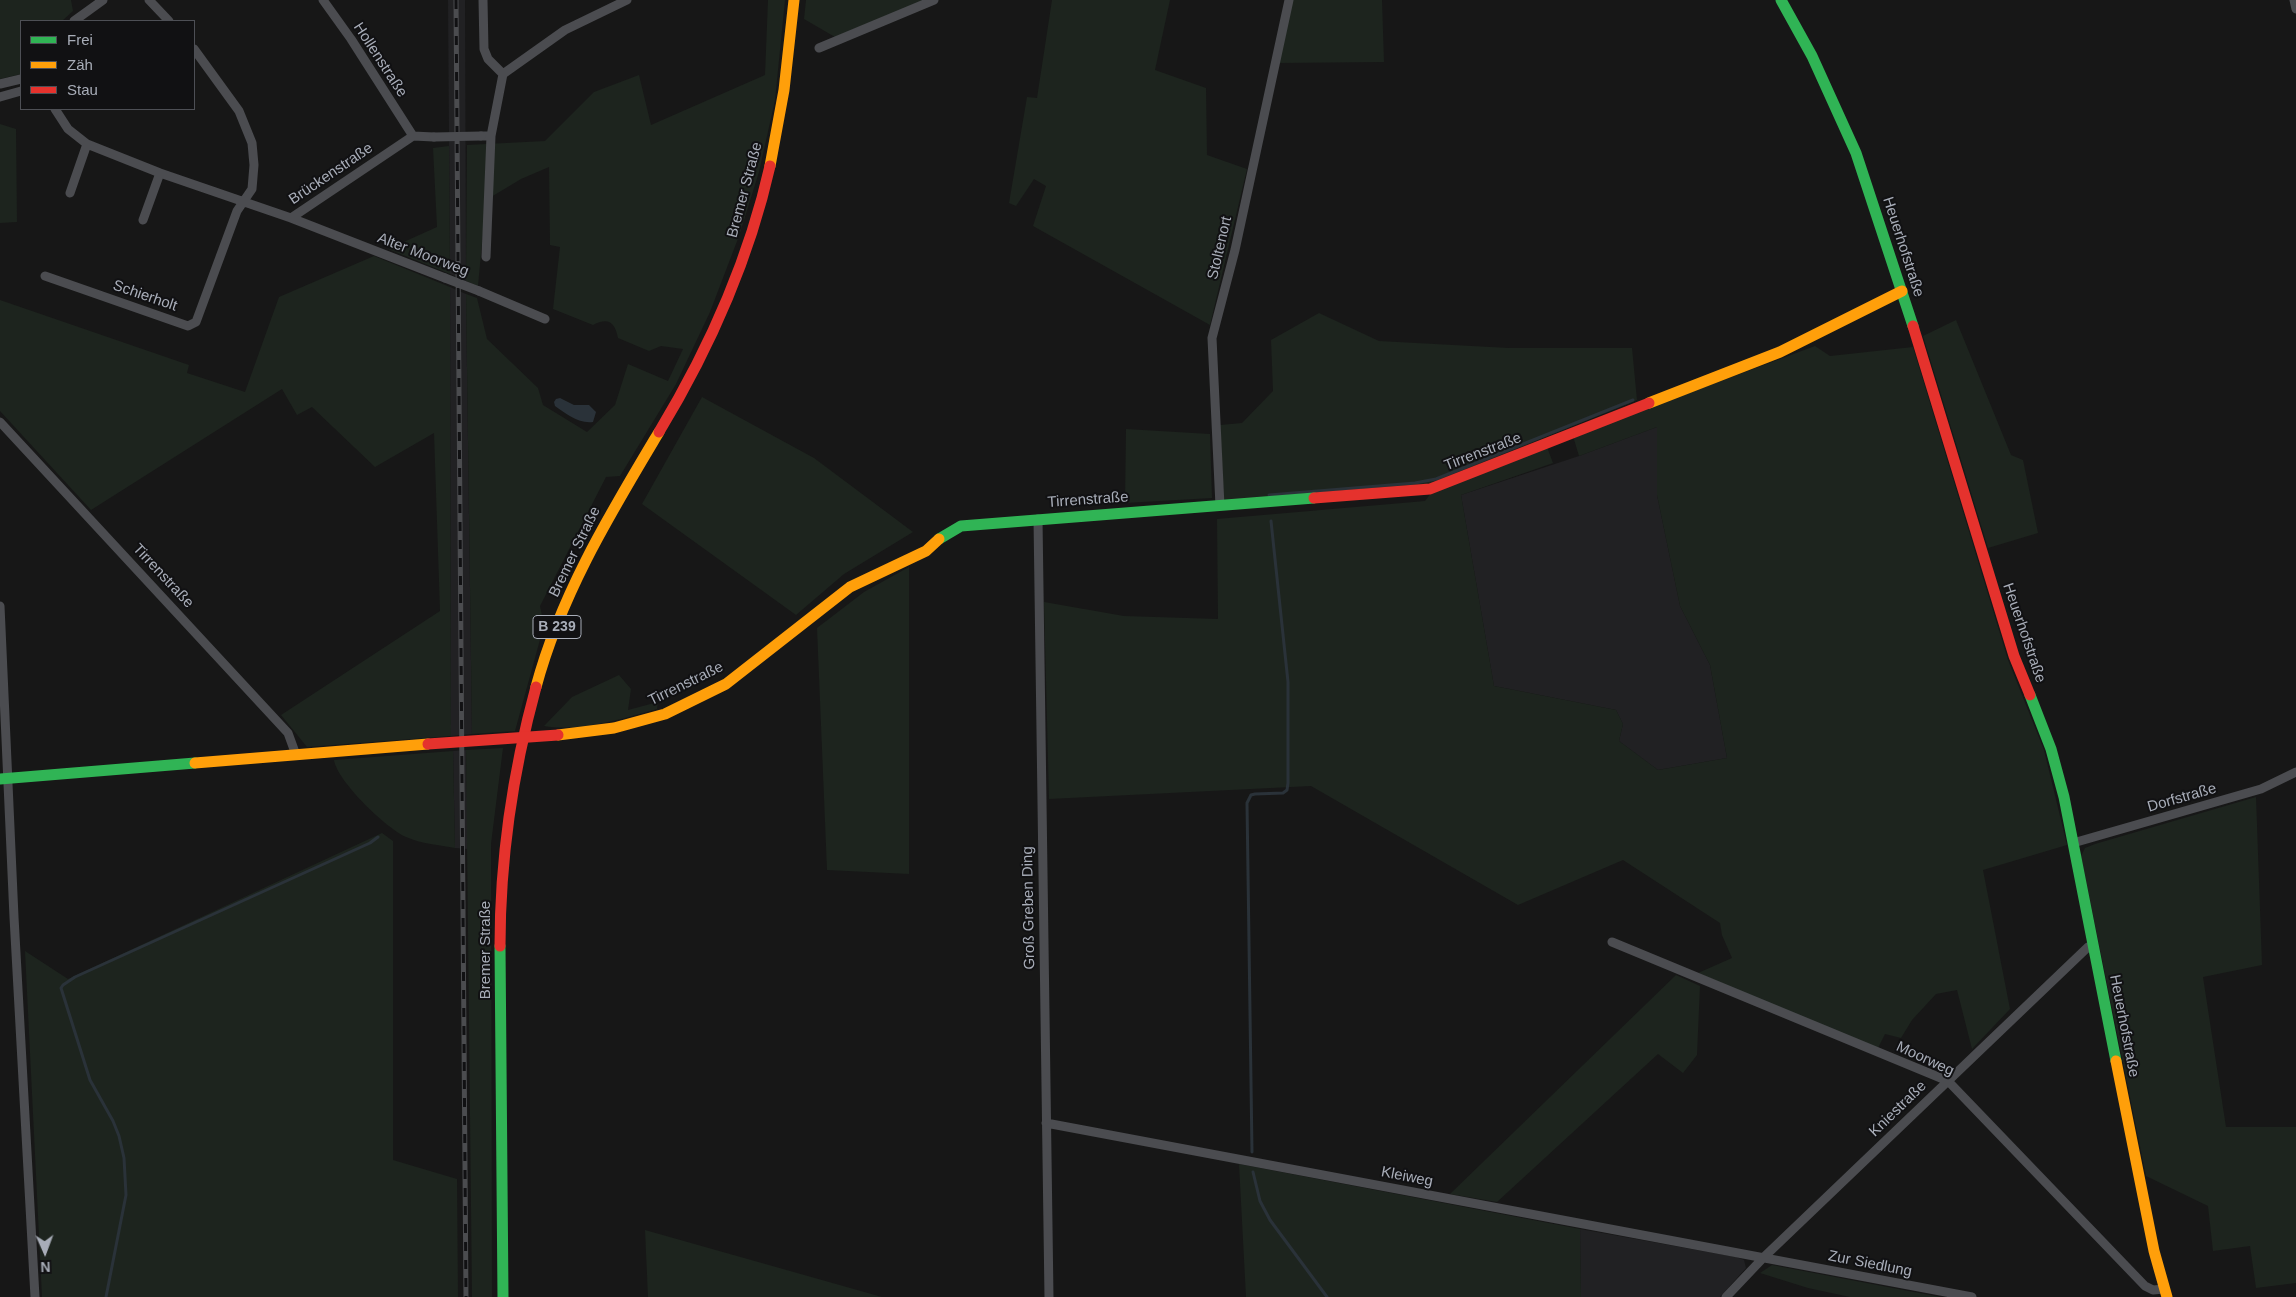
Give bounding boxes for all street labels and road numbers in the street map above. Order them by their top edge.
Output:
street label: Hollenstraße [349,19,411,101]
street label: Brückenstraße [286,139,376,209]
street label: Bremer Straße [724,140,766,240]
street label: Heuerhofstraße [1878,195,1928,299]
street label: Stoltenort [1204,215,1236,281]
street label: Alter Moorweg [375,229,471,281]
street label: Schierholt [111,277,179,315]
street label: Tirrenstraße [1442,429,1524,475]
street label: Tirrenstraße [1047,488,1129,512]
street label: Bremer Straße [545,504,605,600]
street label: Tirrenstraße [129,540,197,612]
street label: Heuerhofstraße [1999,581,2049,685]
road number: B 239 [533,616,581,638]
street label: Tirrenstraße [646,658,726,710]
street label: Dorfstraße [2145,780,2219,816]
street label: Groß Greben Ding [1019,846,1039,970]
street label: Bremer Straße [477,901,495,999]
street label: Heuerhofstraße [2105,973,2143,1079]
street label: Moorweg [1893,1038,1957,1080]
street label: Kniestraße [1866,1077,1930,1141]
street label: Kleiweg [1380,1163,1434,1191]
street label: Zur Siedlung [1827,1247,1913,1281]

